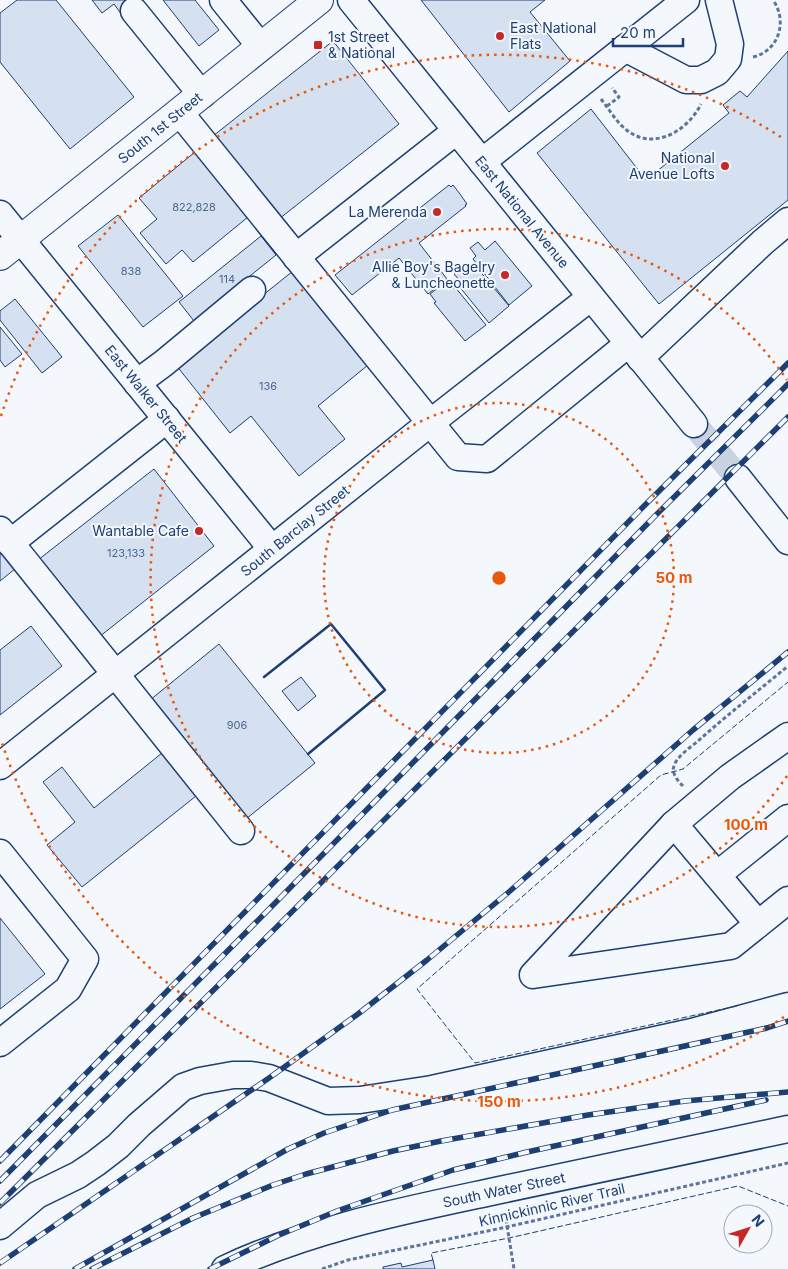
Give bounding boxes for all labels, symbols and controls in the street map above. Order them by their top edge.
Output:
scale bar [613,15,683,47]
place label: East National Flats [510,19,596,52]
text: 20 m [620,23,656,42]
place label: 1st Street & National [328,28,395,61]
marker: East National Flats [494,30,506,42]
marker: 1st Street & National [312,39,324,51]
street label: South 1st Street [114,88,206,167]
place label: National Avenue Lofts [629,149,715,182]
street label: East National Avenue [472,152,573,271]
marker: National Avenue Lofts [719,160,731,172]
house number: 822,828 [172,200,216,214]
place label: La Merenda [349,203,427,220]
marker: La Merenda [431,206,443,218]
place label: Allie Boy's Bagelry & Luncheonette [372,258,495,291]
house number: 838 [121,264,141,278]
marker: Allie Boy's Bagelry & Luncheonette [499,269,511,281]
house number: 114 [219,272,235,286]
street label: East Walker Street [102,341,191,446]
house number: 136 [259,379,277,393]
street label: South Barclay Street [237,481,353,580]
place label: Wantable Cafe [92,522,189,539]
marker: Wantable Cafe [193,525,205,537]
house number: 123,133 [107,546,145,560]
text: 50 m [656,568,692,587]
centre of rings [490,569,508,587]
house number: 906 [227,718,247,732]
text: 100 m [724,815,768,834]
text: 150 m [477,1092,521,1111]
street label: South Water Street [441,1168,567,1211]
street label: Kinnickinnic River Trail [477,1179,627,1230]
north arrow [723,1204,773,1254]
text: N [749,1211,768,1230]

